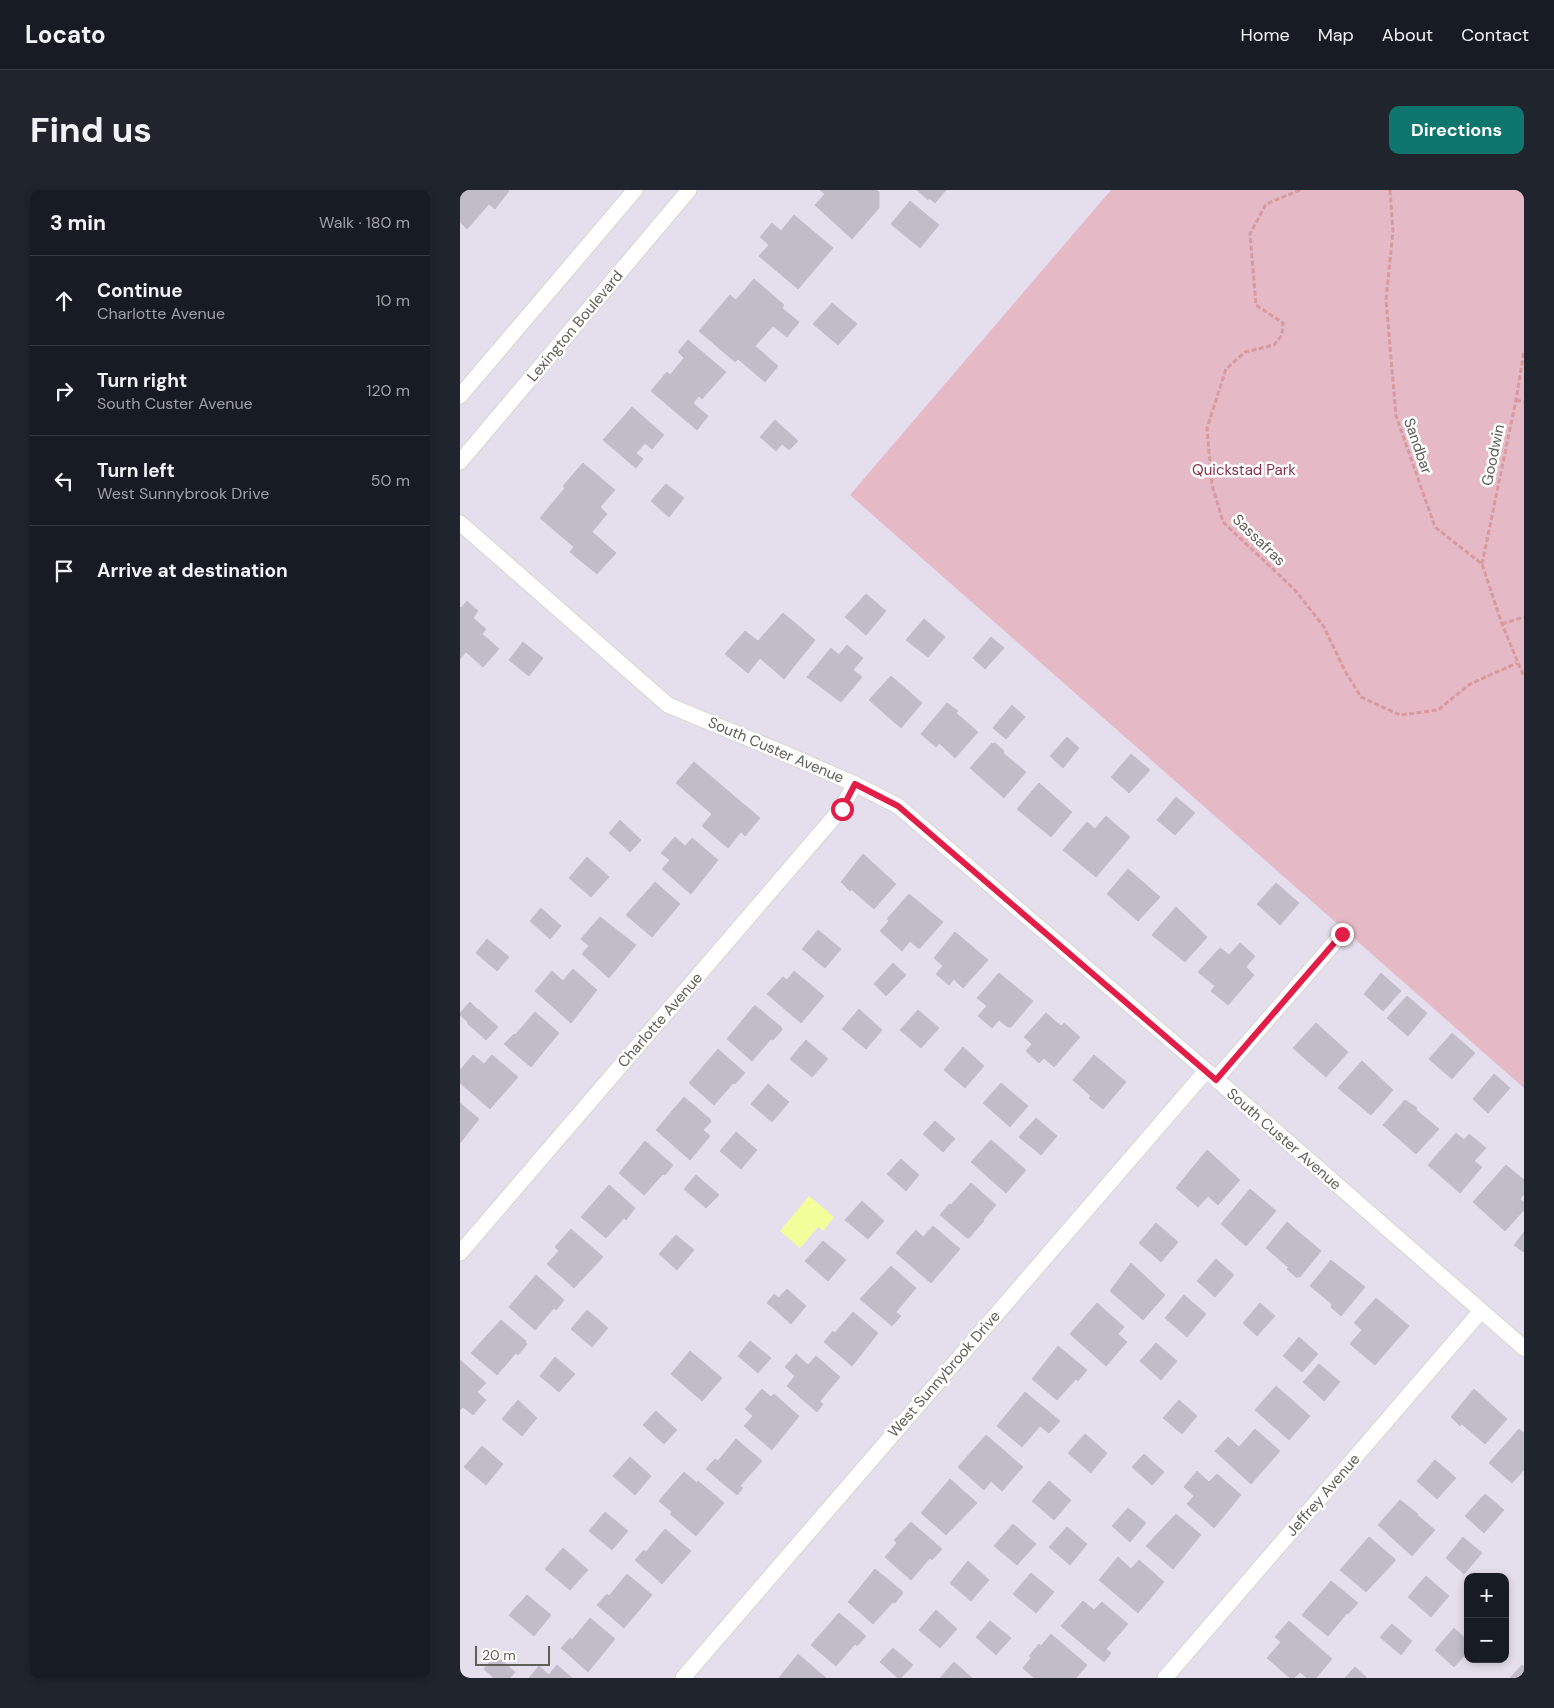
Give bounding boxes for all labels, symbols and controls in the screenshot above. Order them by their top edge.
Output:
text: Locato [25,19,106,50]
text: Home [1240,23,1290,47]
text: Map [1318,23,1354,47]
text: About [1382,23,1433,47]
text: Contact [1461,23,1529,47]
button: Directions [1389,106,1524,154]
text: Find us [30,107,152,153]
text: 3 min [50,209,106,237]
text: Walk · 180 m [319,212,410,233]
street label: Lexington Boulevard [523,266,627,386]
text: Continue [97,278,183,303]
icon: ahead [50,287,78,315]
text: 10 m [376,290,410,311]
text: Charlotte Avenue [97,303,225,324]
text: Turn right [97,368,187,393]
icon: right [50,377,78,405]
text: 120 m [366,380,410,401]
text: South Custer Avenue [97,393,253,414]
street label: Sandbar [1399,415,1437,477]
street label: Goodwin [1477,422,1509,488]
text: Turn left [97,458,175,483]
park label: Quickstad Park [1192,460,1296,480]
icon: left [50,467,78,495]
text: 50 m [371,470,410,491]
text: West Sunnybrook Drive [97,483,269,504]
street label: Sassafras [1228,510,1290,570]
icon: arrive [50,557,78,585]
text: Arrive at destination [97,558,288,583]
street label: South Custer Avenue [705,712,847,788]
route start [831,798,854,821]
route end [1331,923,1354,946]
street label: Charlotte Avenue [613,968,707,1072]
street label: South Custer Avenue [1222,1084,1346,1194]
street label: West Sunnybrook Drive [883,1306,1005,1442]
street label: Jeffrey Avenue [1282,1450,1364,1540]
map controls [1464,1573,1509,1663]
button: + [1464,1573,1509,1618]
button: − [1464,1618,1509,1663]
scale bar [475,1643,550,1666]
text: 20 m [482,1646,516,1664]

